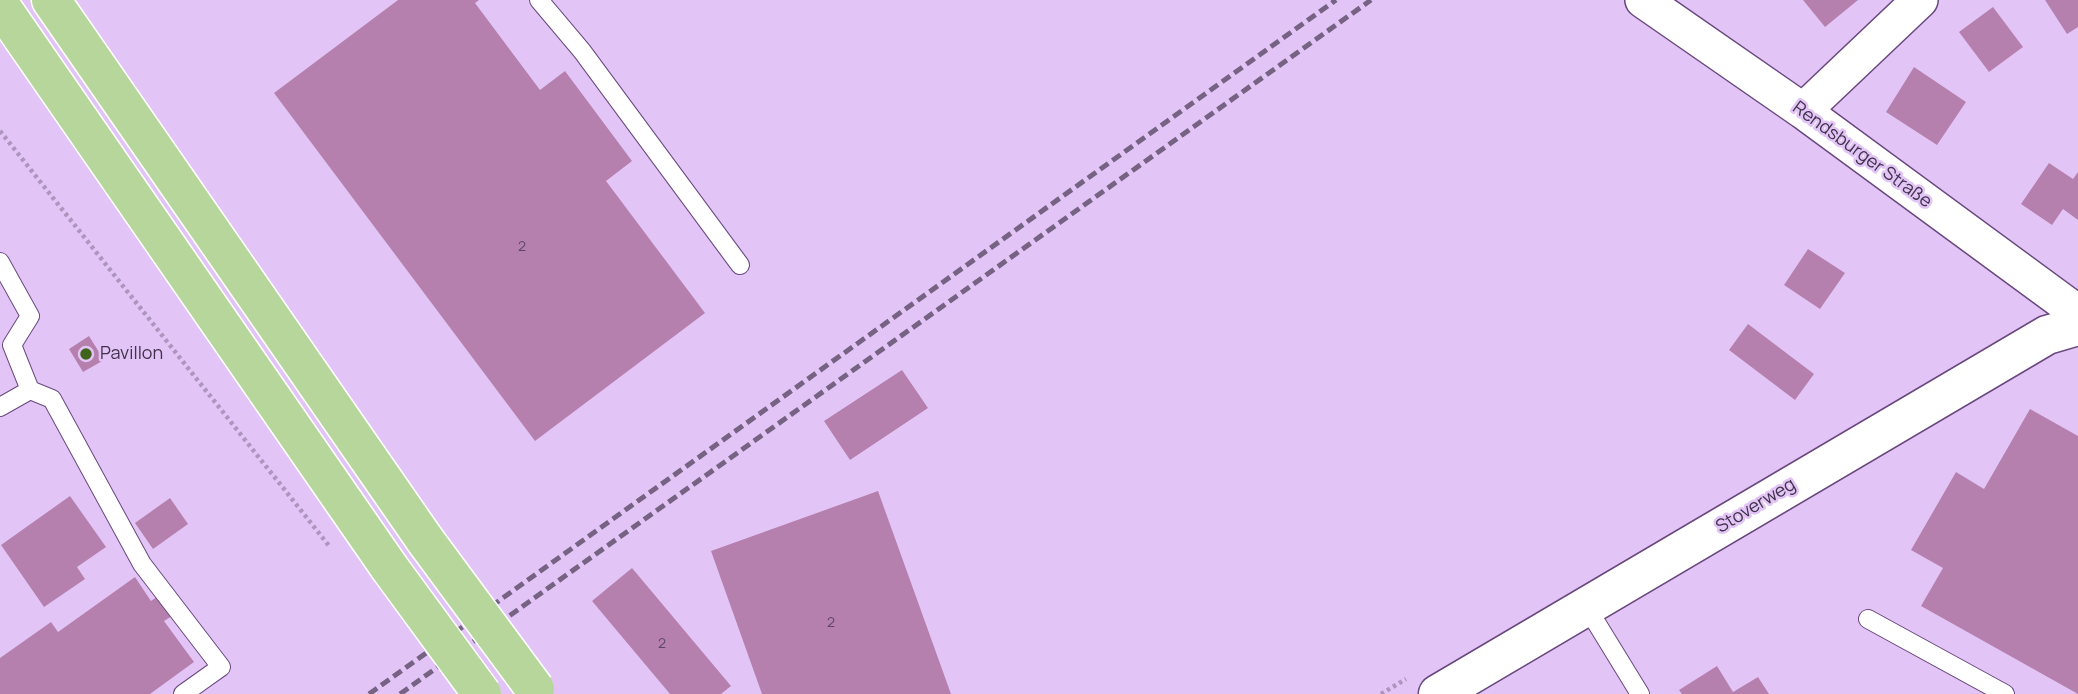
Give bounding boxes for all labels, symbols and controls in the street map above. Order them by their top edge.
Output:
street label: Rendsburger Straße [1788,97,1936,213]
house number: 2 [518,239,526,255]
place label: Pavillon [100,343,163,365]
marker: Pavillon [78,346,94,362]
street label: Stoverweg [1712,474,1800,538]
house number: 2 [827,615,835,631]
house number: 2 [658,636,666,652]

